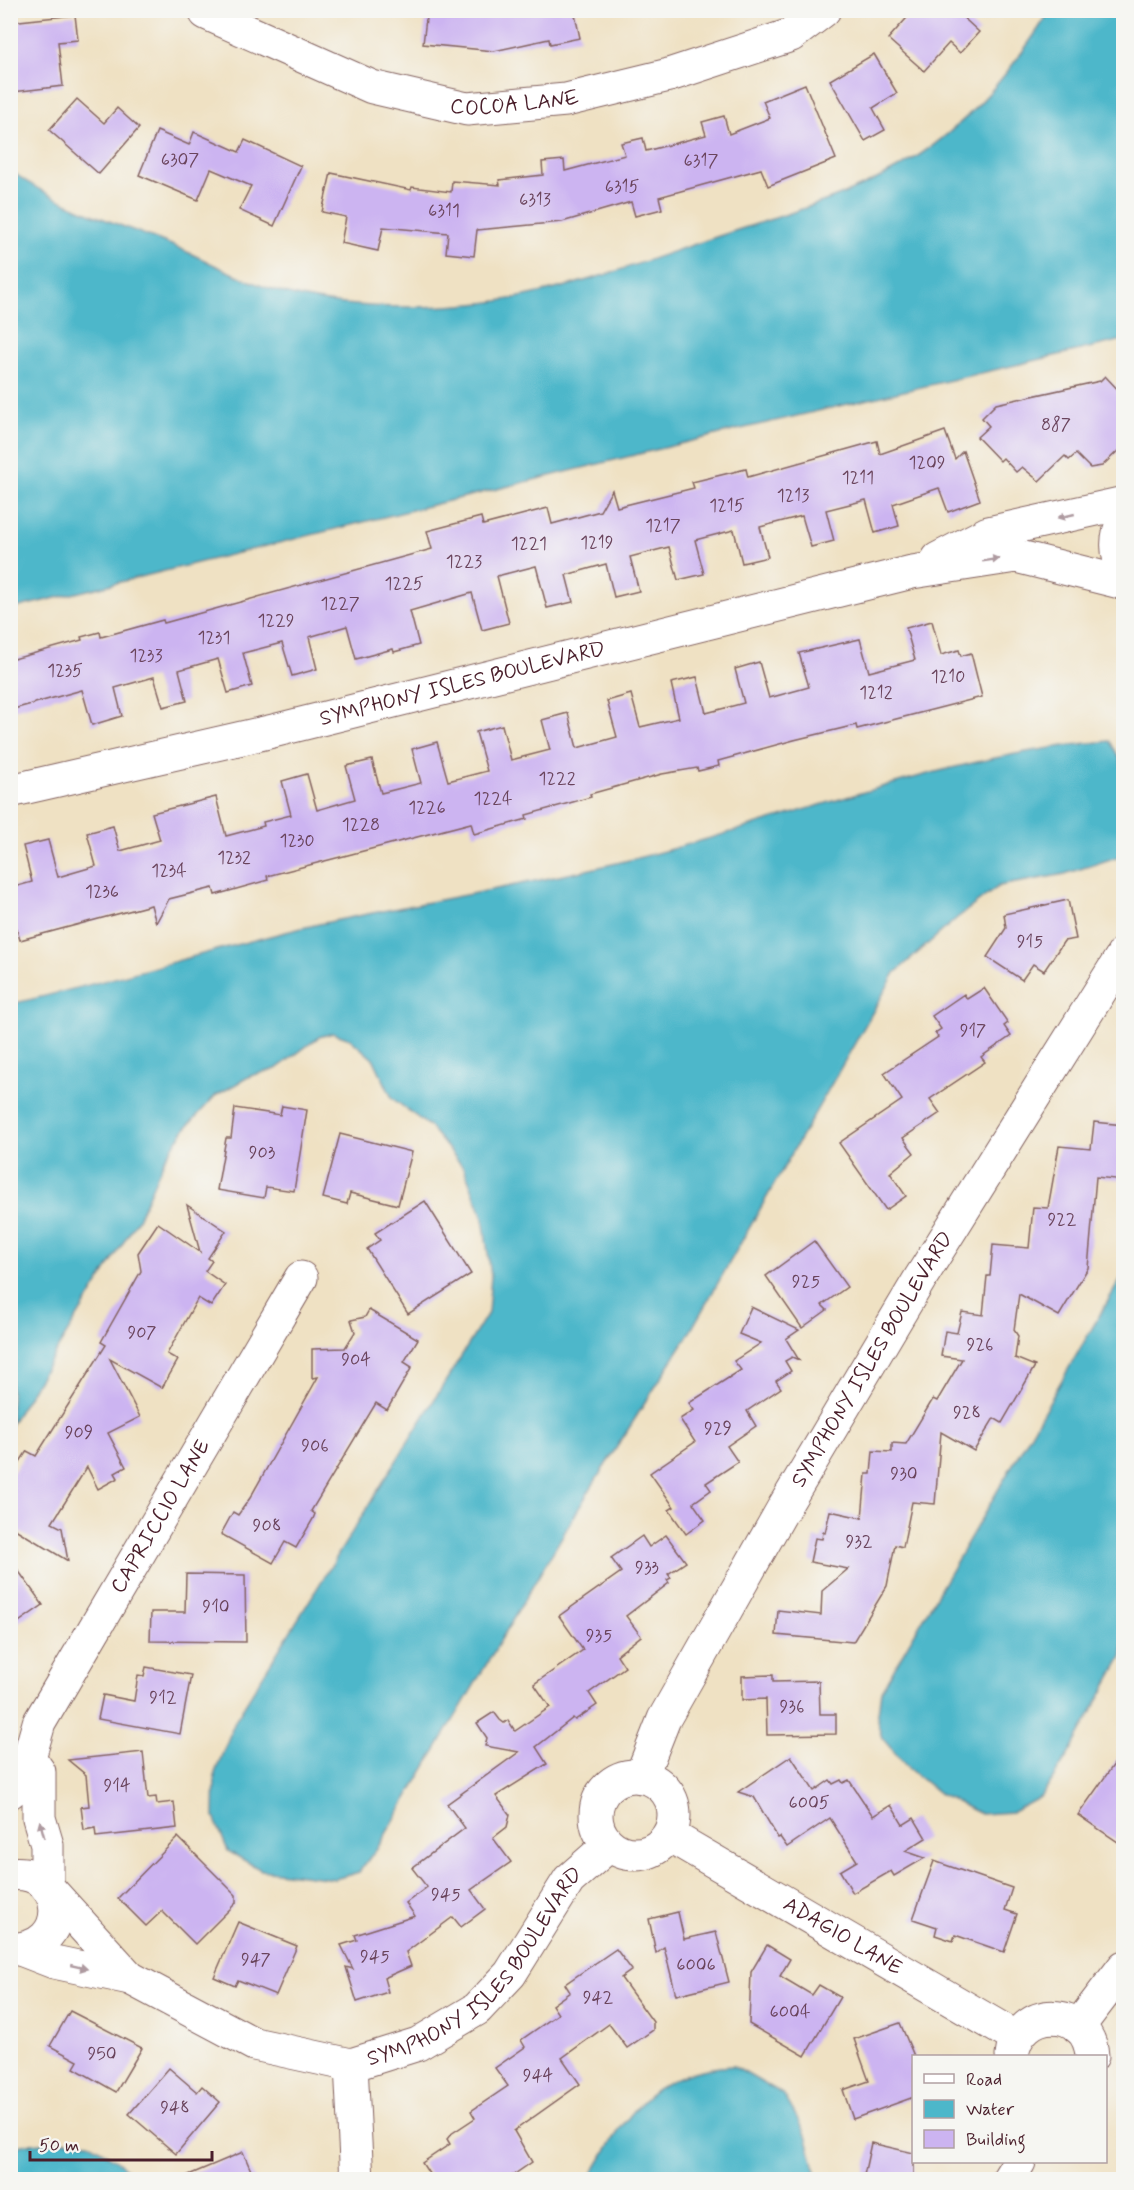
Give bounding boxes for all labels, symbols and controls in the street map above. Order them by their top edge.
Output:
street label: COCOA LANE [447,83,582,123]
house number: 6307 [161,148,199,172]
house number: 6317 [684,149,718,173]
house number: 6315 [605,175,640,199]
house number: 6313 [519,188,551,212]
house number: 6311 [428,199,460,223]
house number: 887 [1041,413,1071,437]
house number: 1209 [908,451,946,475]
house number: 1211 [842,466,874,490]
house number: 1213 [777,484,809,508]
house number: 1215 [709,494,745,518]
one-way arrow [1057,511,1076,521]
house number: 1217 [645,514,681,538]
house number: 1219 [580,531,614,555]
house number: 1221 [511,532,547,556]
house number: 1223 [446,550,482,574]
one-way arrow [981,555,1000,564]
house number: 1225 [384,572,424,596]
house number: 1227 [320,592,360,616]
house number: 1229 [257,609,295,633]
house number: 1231 [198,626,230,650]
street label: SYMPHONY ISLES BOULEVARD [317,635,608,733]
house number: 1233 [129,644,163,668]
house number: 1235 [47,659,83,683]
house number: 1210 [931,665,965,689]
house number: 1212 [859,681,893,705]
house number: 1222 [538,767,576,791]
house number: 1224 [474,787,512,811]
house number: 1226 [408,796,446,820]
house number: 1228 [342,813,380,837]
house number: 1230 [280,829,314,853]
house number: 1232 [217,846,251,870]
house number: 1234 [151,859,187,883]
house number: 1236 [85,880,119,904]
house number: 915 [1017,930,1043,954]
house number: 917 [960,1019,986,1043]
house number: 903 [249,1141,275,1165]
house number: 922 [1047,1208,1077,1232]
street label: SYMPHONY ISLES BOULEVARD [785,1226,960,1493]
house number: 925 [792,1270,820,1294]
house number: 907 [127,1321,157,1345]
house number: 926 [967,1333,993,1357]
house number: 904 [341,1348,371,1372]
house number: 928 [953,1401,981,1425]
house number: 929 [704,1417,732,1441]
house number: 909 [65,1421,93,1445]
street label: CAPRICCIO LANE [104,1434,217,1599]
house number: 906 [301,1434,329,1458]
house number: 930 [890,1462,918,1486]
house number: 908 [253,1514,281,1538]
house number: 932 [845,1530,873,1554]
house number: 933 [635,1556,659,1580]
house number: 910 [202,1595,230,1619]
house number: 935 [586,1624,612,1648]
house number: 912 [149,1686,177,1710]
house number: 936 [780,1695,804,1719]
house number: 914 [103,1774,131,1798]
house number: 6005 [788,1791,830,1815]
one-way arrow [37,1820,47,1838]
street label: SYMPHONY ISLES BOULEVARD [363,1861,588,2073]
house number: 945 [431,1883,461,1907]
street label: ADAGIO LANE [778,1891,907,1982]
house number: 945 [360,1945,390,1969]
house number: 947 [241,1948,271,1972]
house number: 6006 [676,1953,716,1977]
one-way arrow [70,1963,89,1972]
house number: 942 [583,1986,614,2010]
house number: 6004 [770,2000,810,2024]
house number: 950 [87,2042,117,2066]
legend [912,2055,1107,2163]
house number: 944 [523,2064,554,2088]
text: Road [966,2068,1002,2092]
house number: 948 [160,2096,190,2120]
text: Water [966,2098,1015,2122]
scale bar [30,2124,212,2162]
text: Building [966,2128,1026,2154]
text: 50 m [39,2134,79,2158]

